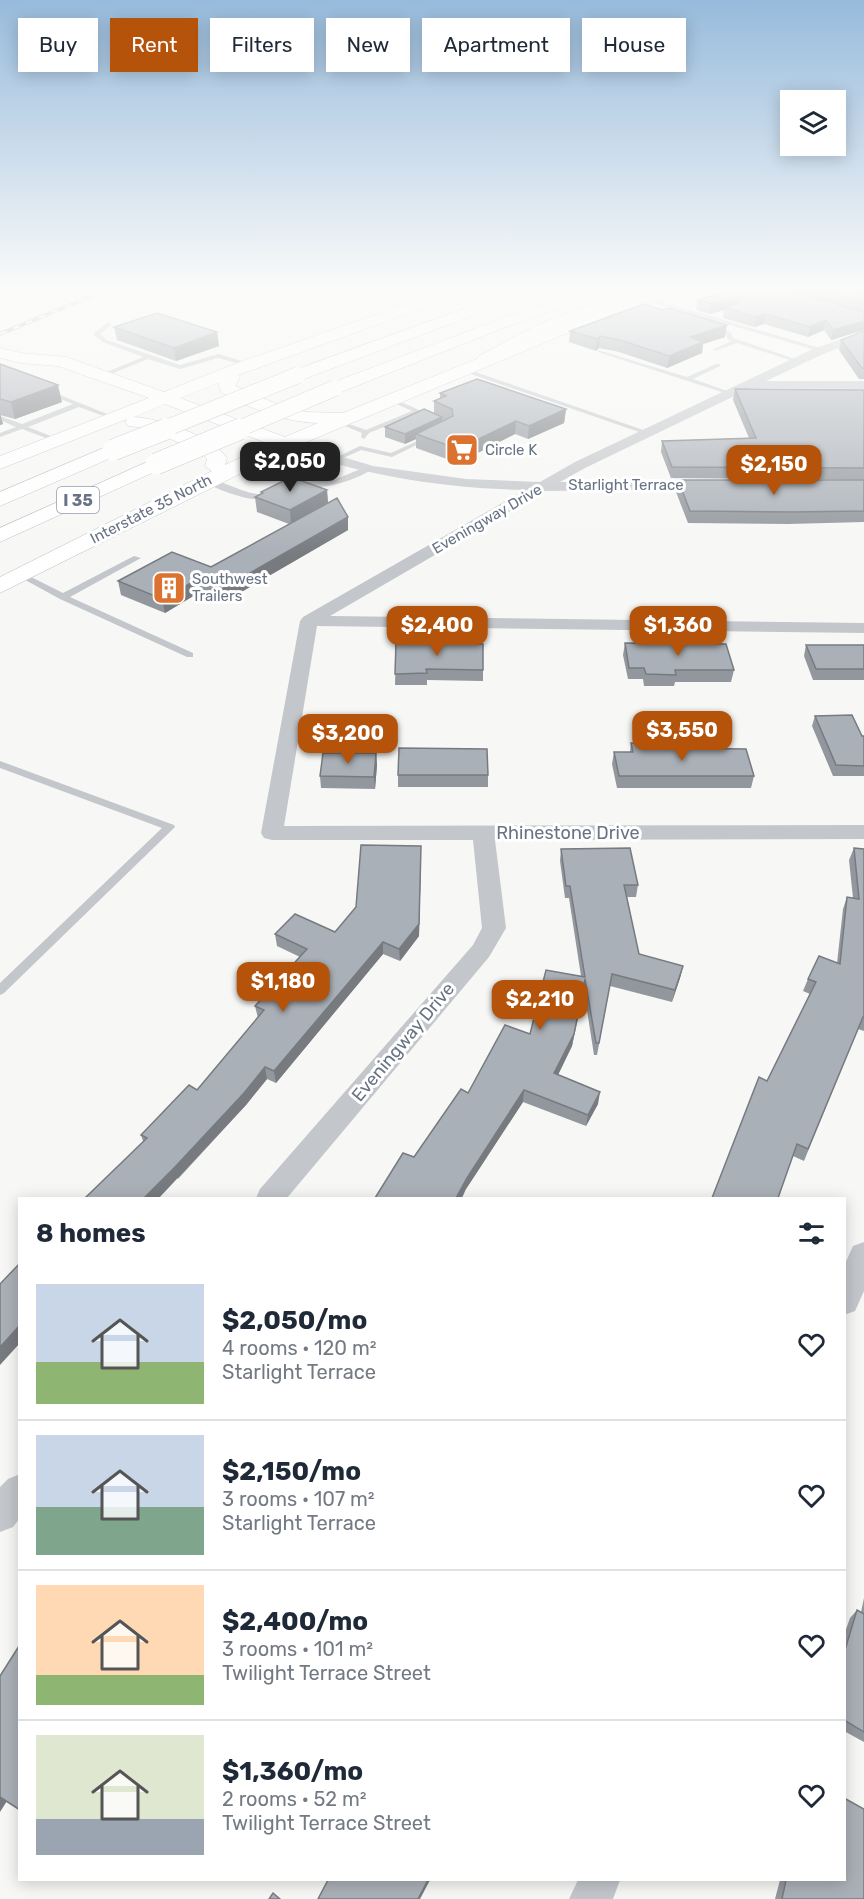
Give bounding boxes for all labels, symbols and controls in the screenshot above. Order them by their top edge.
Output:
chip: Buy [18,18,98,72]
chip: Rent [110,18,198,72]
chip: Filters [210,18,314,72]
chip: New [326,18,410,72]
chip: Apartment [422,18,570,72]
chip: House [582,18,686,72]
map controls [780,90,846,156]
button: layers [780,90,846,156]
supermarket icon: Circle K [444,432,480,468]
place label: Circle K [485,441,537,459]
pin: $2,050 [241,442,339,493]
pin: $2,150 [725,445,823,496]
text: $2,050 [254,449,326,473]
text: $2,150 [740,452,808,476]
street label: Interstate 35 North [87,471,215,547]
street label: Starlight Terrace [568,476,684,494]
street label: Eveningway Drive [429,480,545,558]
road number: I 35 [57,487,99,513]
building icon: Southwest Trailers [151,570,187,606]
place label: Southwest Trailers [192,570,268,605]
pin: $2,400 [388,606,486,657]
pin: $1,360 [629,606,727,657]
text: $2,400 [401,613,473,637]
text: $1,360 [644,613,712,637]
pin: $3,550 [633,711,731,762]
pin: $3,200 [299,714,397,765]
text: $3,550 [646,718,718,742]
text: $3,200 [312,721,384,745]
street label: Rhinestone Drive [496,822,640,844]
pin: $1,180 [234,962,332,1013]
text: $1,180 [251,969,315,993]
street label: Eveningway Drive [347,978,459,1106]
pin: $2,210 [491,980,589,1031]
text: $2,210 [506,987,574,1011]
icon: filters [795,1217,828,1250]
text: 8 homes [36,1218,146,1249]
text: $2,050/mo [222,1305,367,1336]
icon: home [84,1308,156,1380]
icon: heart [795,1328,828,1361]
text: 4 rooms · 120 m² [222,1336,377,1360]
text: Starlight Terrace [222,1360,376,1384]
text: $2,150/mo [222,1456,361,1487]
icon: home [84,1459,156,1531]
icon: heart [795,1479,828,1512]
text: 3 rooms · 107 m² [222,1487,375,1511]
text: Starlight Terrace [222,1511,376,1535]
text: $2,400/mo [222,1606,368,1637]
icon: home [84,1609,156,1681]
icon: heart [795,1629,828,1662]
text: 3 rooms · 101 m² [222,1637,373,1661]
text: Twilight Terrace Street [222,1661,431,1685]
text: $1,360/mo [222,1756,363,1787]
icon: home [84,1759,156,1831]
icon: heart [795,1779,828,1812]
text: 2 rooms · 52 m² [222,1787,367,1811]
text: Twilight Terrace Street [222,1811,431,1835]

